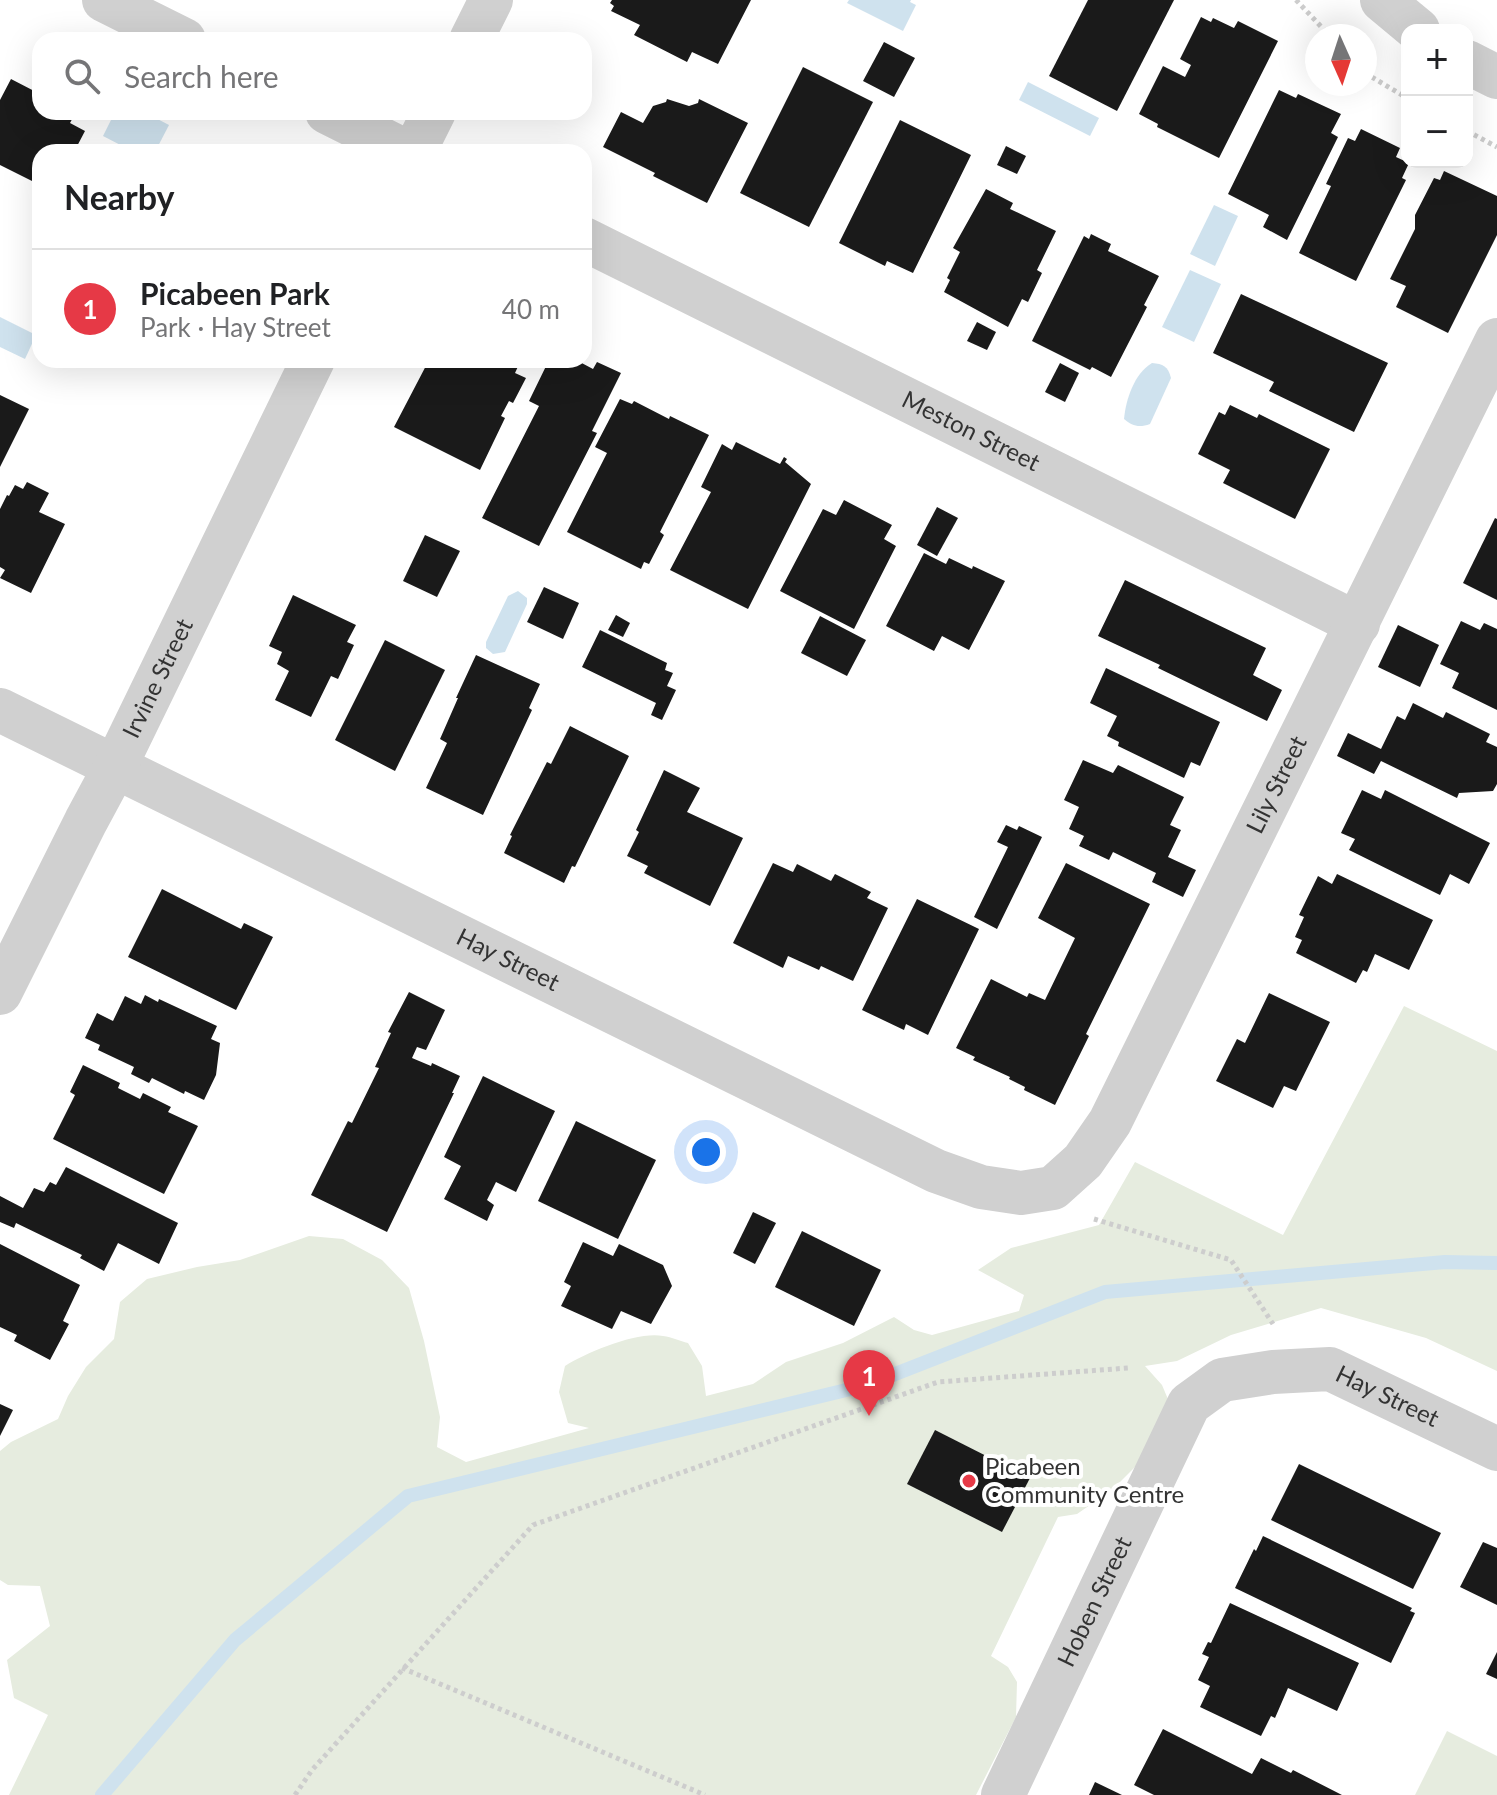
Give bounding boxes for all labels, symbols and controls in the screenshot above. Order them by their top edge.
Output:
north arrow [1305,24,1377,96]
map controls [1401,24,1473,168]
button: + [1401,24,1473,96]
search box [32,32,592,120]
icon: search [60,54,104,98]
text: Search here [124,58,279,94]
button: − [1401,96,1473,168]
text: Nearby [64,176,175,217]
text: Picabeen Park [140,275,330,311]
text: 1 [82,293,98,325]
text: 40 m [502,293,560,325]
text: Park · Hay Street [140,311,331,343]
street label: Meston Street [898,384,1045,477]
street label: Irvine Street [115,613,198,742]
street label: Lily Street [1239,730,1312,838]
street label: Hay Street [452,921,565,996]
your location [686,1132,726,1172]
pin: 1 [843,1350,895,1416]
street label: Hay Street [1332,1358,1445,1432]
place label: Picabeen Community Centre [985,1451,1184,1508]
marker: Picabeen Community Centre [960,1472,978,1490]
street label: Hoben Street [1050,1531,1137,1671]

